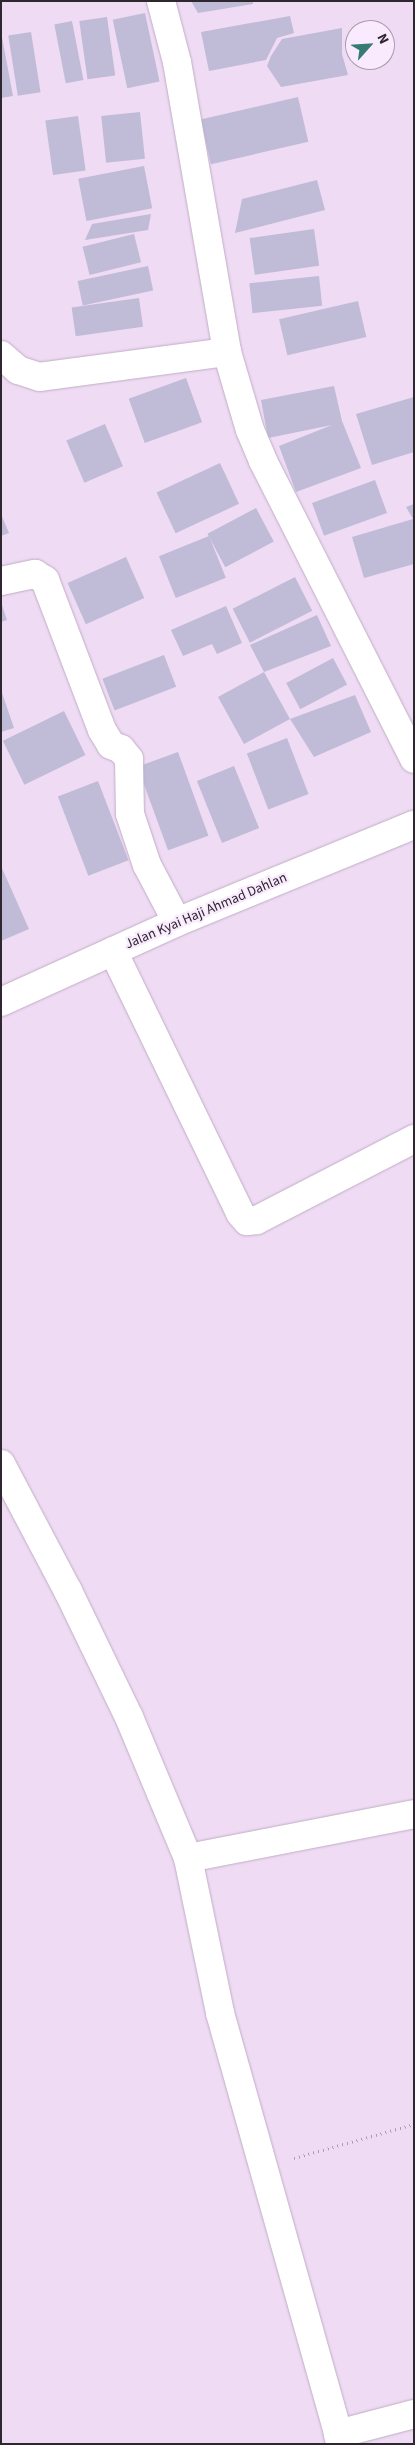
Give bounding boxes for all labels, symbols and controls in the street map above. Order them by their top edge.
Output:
north arrow [345,20,395,70]
text: N [372,30,394,47]
street label: Jalan Kyai Haji Ahmad Dahlan [123,869,289,953]

